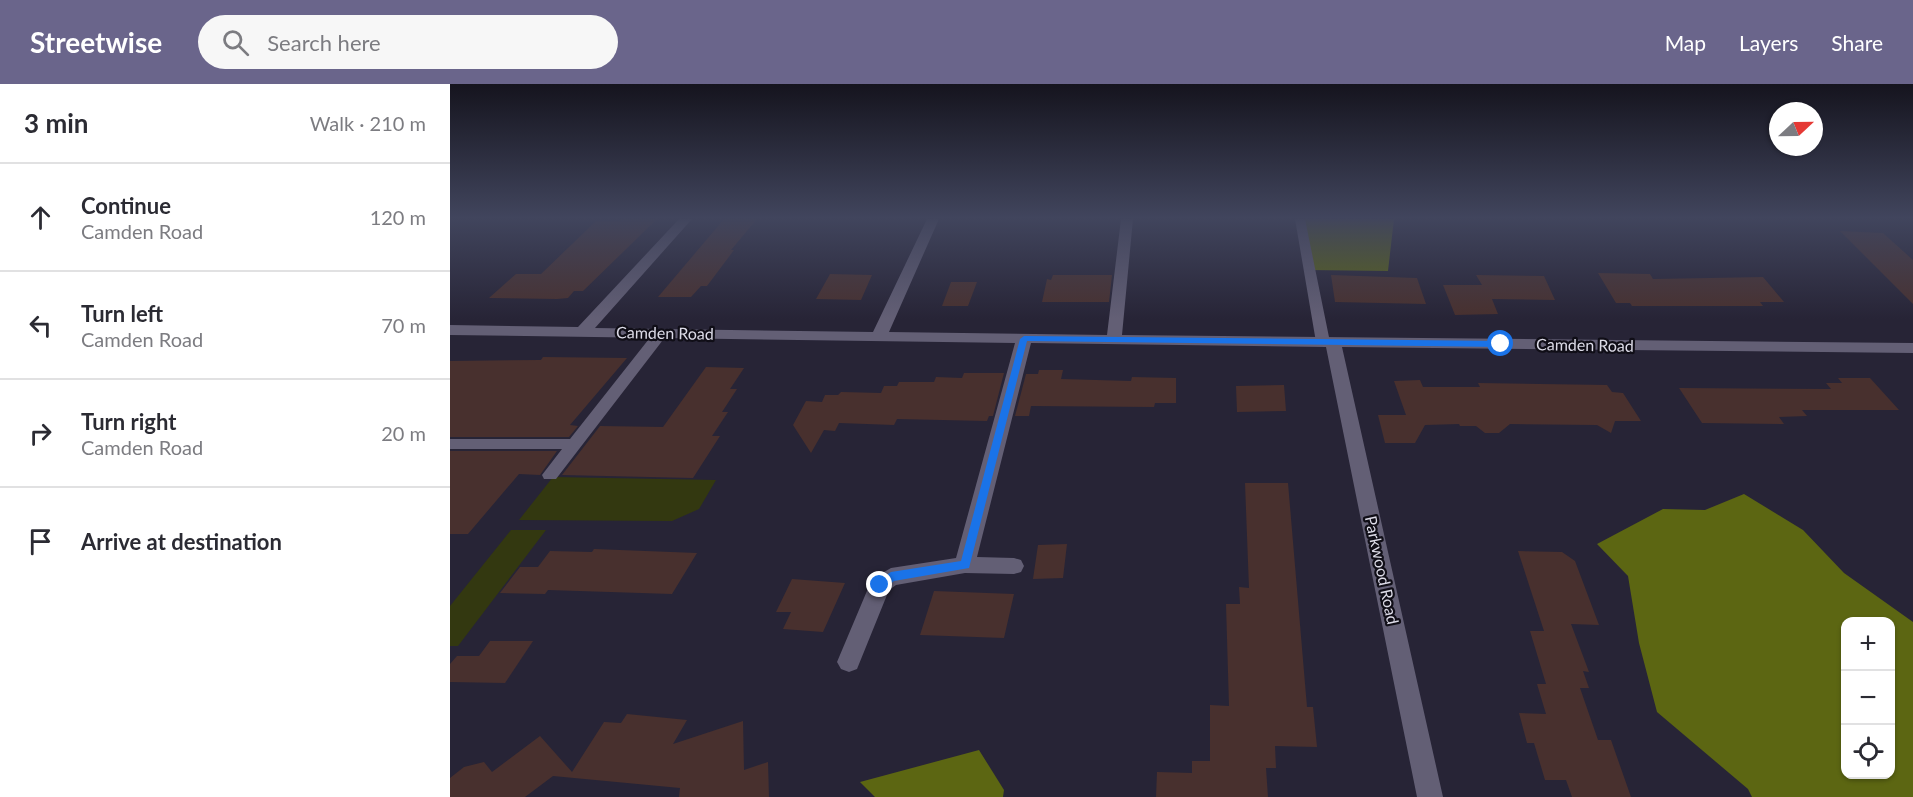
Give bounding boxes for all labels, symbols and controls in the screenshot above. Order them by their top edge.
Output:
search box [198,15,618,69]
text: Streetwise [30,25,162,59]
icon: search [219,26,252,59]
text: Search here [267,29,381,56]
text: Map [1665,30,1706,55]
text: Layers [1739,30,1798,55]
text: Share [1831,30,1883,55]
north arrow [1769,102,1823,156]
text: 3 min [24,107,88,139]
text: Walk · 210 m [310,111,426,135]
text: Continue [81,192,171,219]
icon: ahead [24,201,57,234]
text: 120 m [370,205,426,229]
text: Camden Road [81,219,203,243]
text: Turn left [81,300,163,327]
icon: left [24,309,57,342]
text: 70 m [381,313,426,337]
street label: Camden Road [616,322,714,343]
text: Camden Road [81,327,203,351]
route start [1487,330,1513,356]
street label: Camden Road [1536,334,1634,355]
text: Turn right [81,408,176,435]
icon: right [24,417,57,450]
text: 20 m [381,421,426,445]
text: Camden Road [81,435,203,459]
street label: Parkwood Road [1362,514,1403,626]
icon: arrive [24,525,57,558]
text: Arrive at destination [81,528,282,555]
route end [866,571,892,597]
map controls [1841,617,1895,779]
button: + [1841,617,1895,671]
button: − [1841,671,1895,725]
button: locate [1841,725,1895,779]

